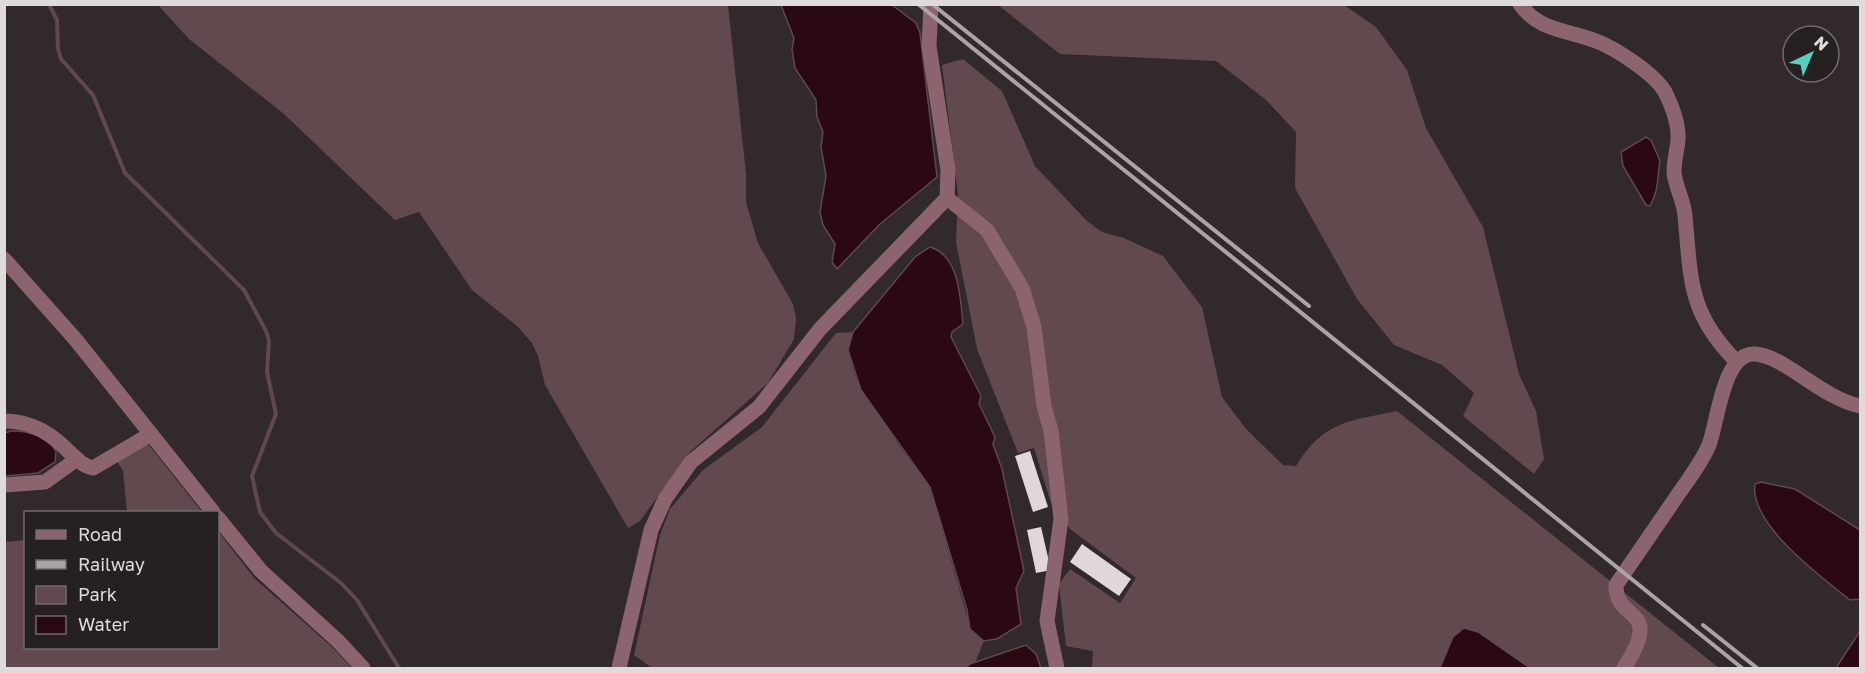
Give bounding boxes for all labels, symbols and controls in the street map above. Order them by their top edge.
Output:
north arrow [1781,24,1841,84]
text: N [1810,32,1833,55]
legend [24,511,219,649]
text: Road [78,523,122,545]
text: Railway [78,553,145,575]
text: Park [78,583,117,605]
text: Water [78,613,129,635]

